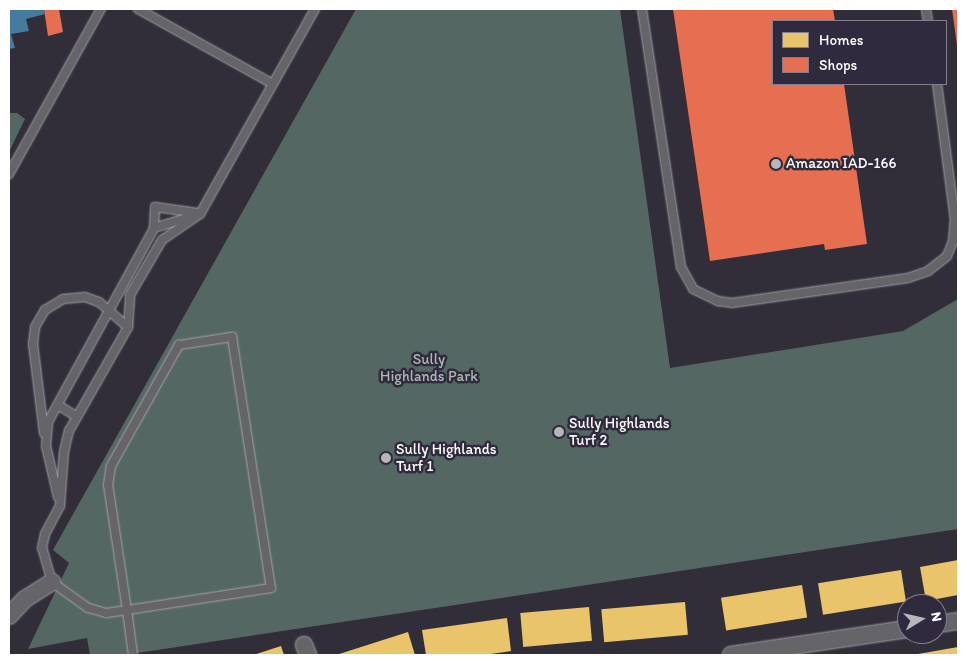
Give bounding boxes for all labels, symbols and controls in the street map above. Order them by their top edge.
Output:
legend [772,20,947,85]
text: Homes [819,31,863,49]
text: Shops [819,56,857,74]
place label: Amazon IAD-166 [786,155,896,173]
marker: Amazon IAD-166 [770,158,782,170]
park label: Sully Highlands Park [380,350,478,385]
place label: Sully Highlands Turf 2 [569,414,669,449]
marker: Sully Highlands Turf 2 [553,426,565,438]
place label: Sully Highlands Turf 1 [396,440,496,475]
marker: Sully Highlands Turf 1 [380,452,392,464]
north arrow [897,594,947,644]
text: N [927,611,945,623]

